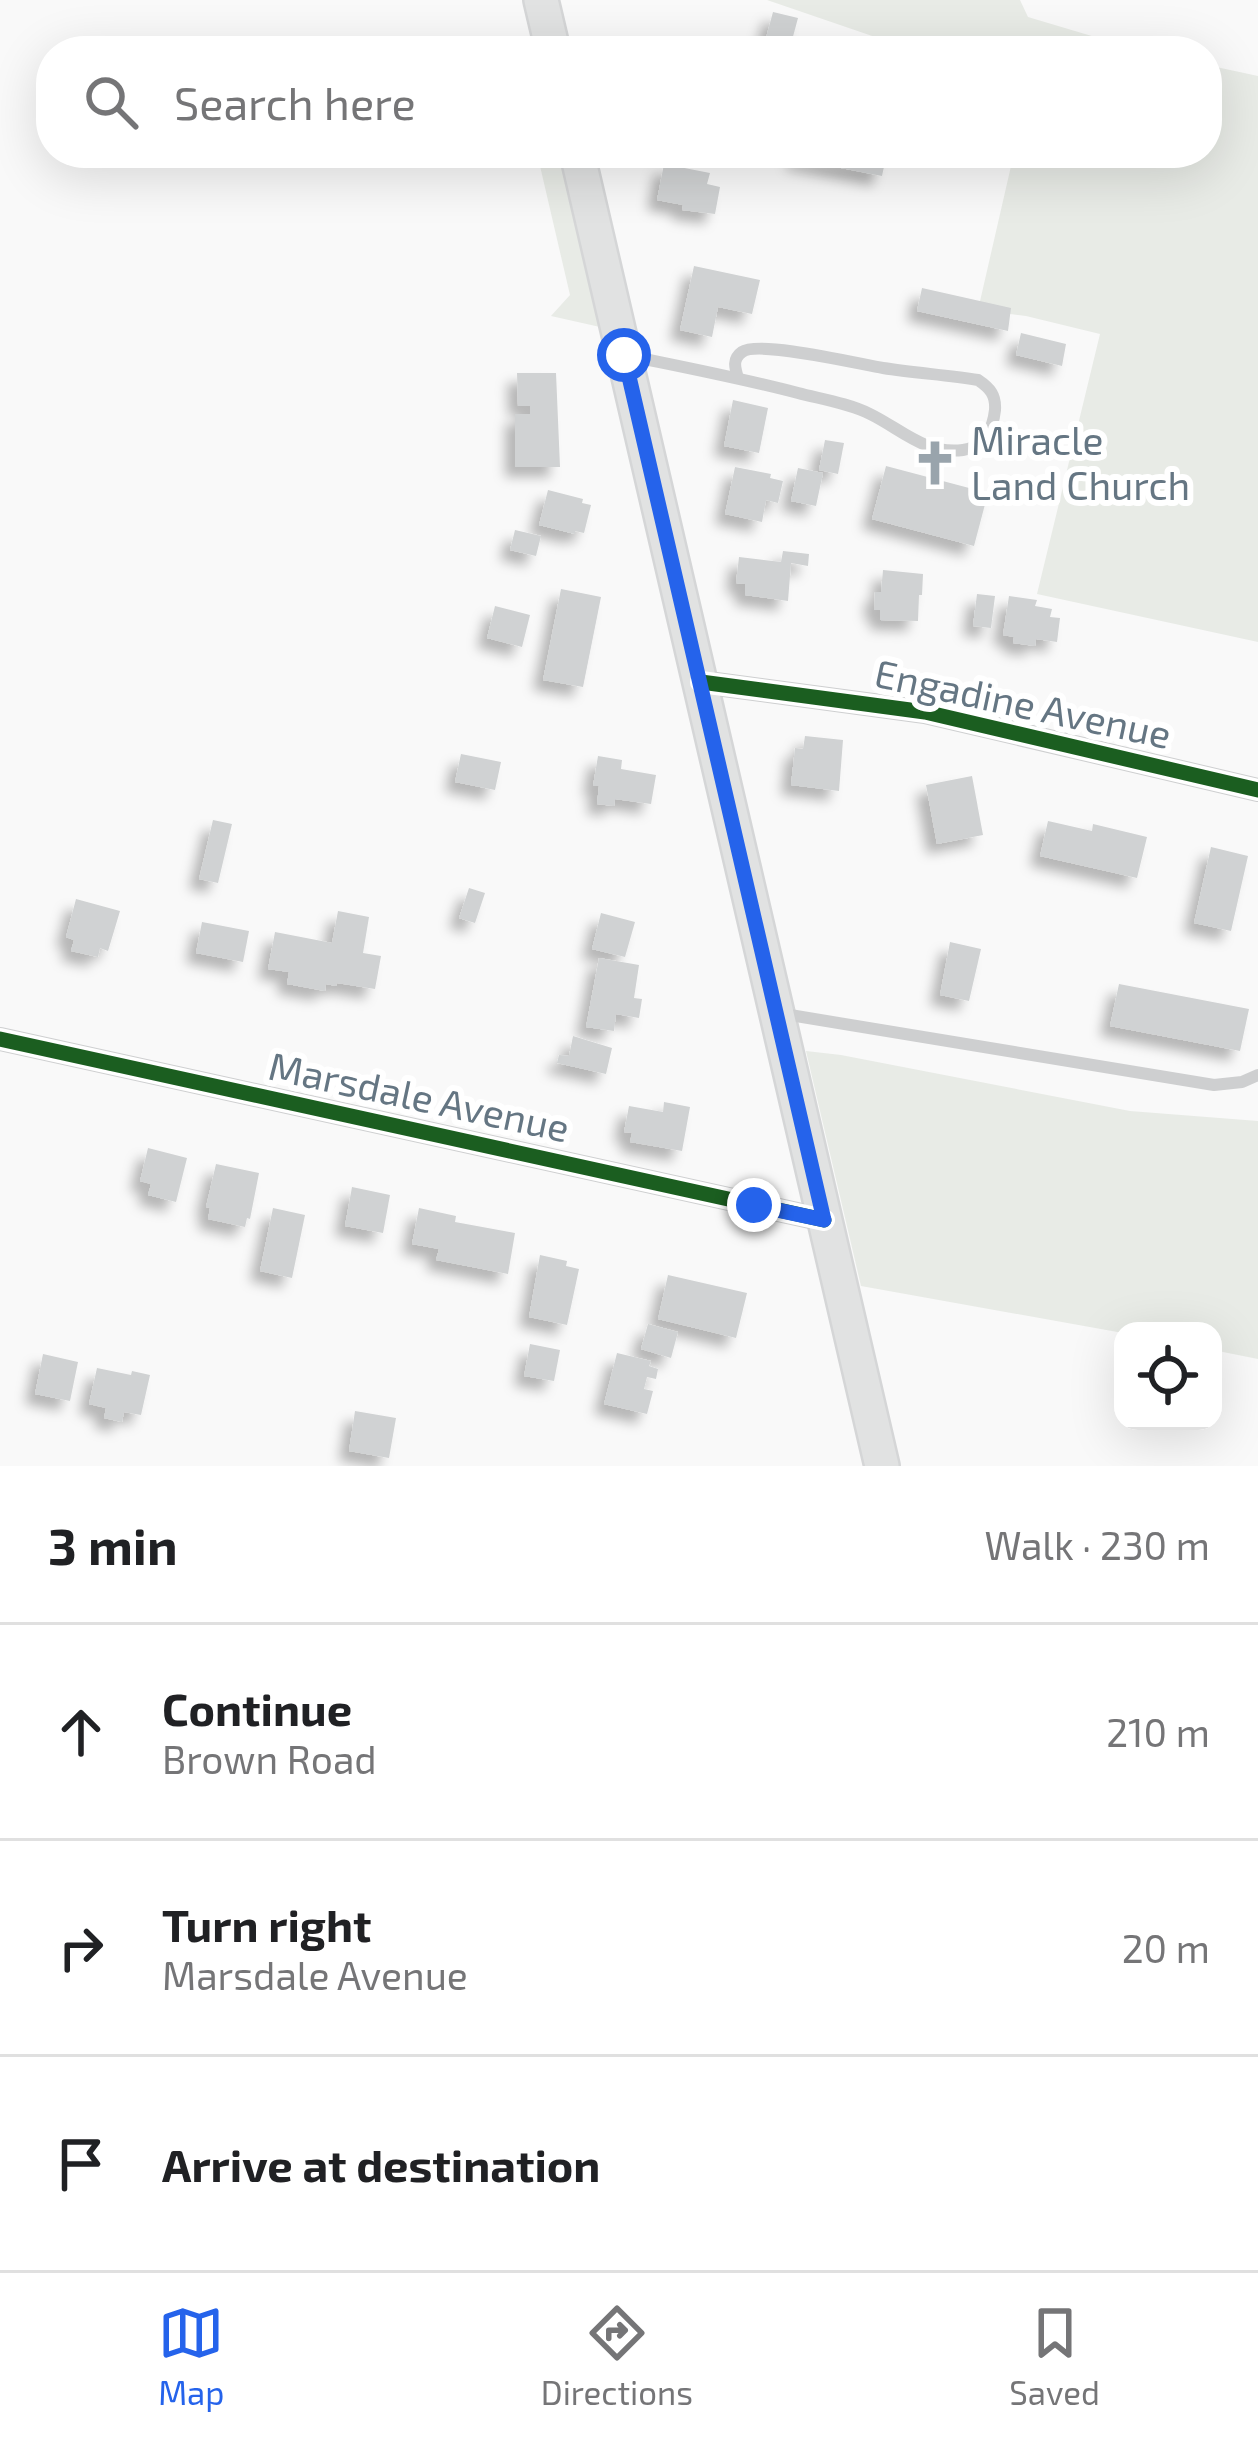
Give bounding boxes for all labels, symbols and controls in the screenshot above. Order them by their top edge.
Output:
search box [36,36,1222,168]
icon: search [78,69,144,135]
text: Search here [174,75,416,129]
route start [597,328,651,382]
place label: Miracle Land Church [971,416,1190,508]
church icon: Miracle Land Church [910,438,960,488]
street label: Engadine Avenue [871,648,1176,757]
street label: Marsdale Avenue [265,1041,574,1150]
route end [727,1178,781,1232]
map controls [1114,1322,1222,1430]
button: locate [1114,1322,1222,1430]
text: 3 min [48,1514,178,1575]
text: Walk · 230 m [984,1521,1210,1568]
text: Continue [162,1681,352,1735]
icon: ahead [48,1699,114,1765]
text: 210 m [1106,1708,1210,1755]
text: Brown Road [162,1735,377,1782]
text: Turn right [162,1897,371,1951]
icon: right [48,1915,114,1981]
text: 20 m [1122,1924,1210,1971]
text: Marsdale Avenue [162,1951,468,1998]
icon: arrive [48,2131,114,2197]
text: Arrive at destination [162,2137,600,2191]
tab: Map [158,2300,224,2412]
tab: Directions [541,2300,693,2412]
tab: Saved [1009,2300,1100,2412]

